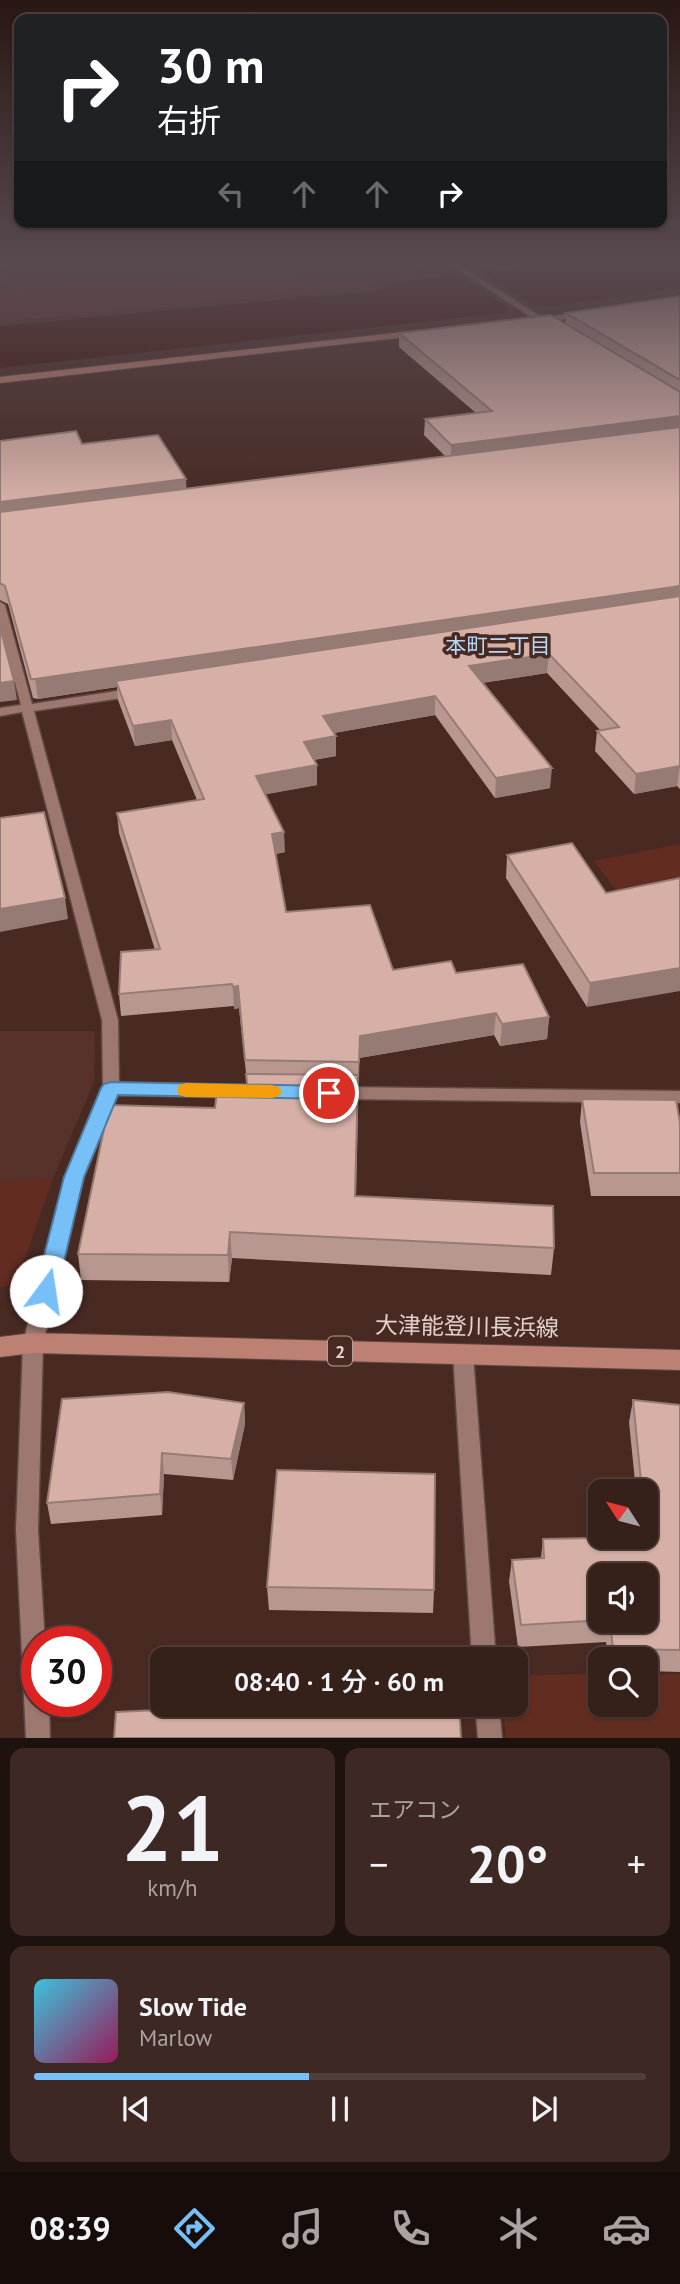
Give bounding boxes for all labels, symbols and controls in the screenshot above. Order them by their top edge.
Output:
text: 30 m [157,33,264,97]
icon: right [42,42,133,133]
text: 右折 [157,99,221,141]
icon: left [212,175,250,213]
icon: ahead [285,175,323,213]
icon: ahead [358,175,396,213]
icon: right [431,175,469,213]
district label: 本町二丁目 [446,632,551,659]
pin [299,1063,359,1123]
icon: arrive [310,1074,348,1112]
position arrow [9.0,1254,83.0,1328]
street label: 大津能登川長浜線 [375,1310,559,1342]
road number: 2 [328,1336,352,1366]
north arrow [588,1479,658,1549]
map controls [588,1479,658,1717]
button: sound [588,1563,658,1633]
speed limit sign: 30 [21,1626,112,1717]
button: search [588,1647,658,1717]
text: 08:40 · 1 分 · 60 m [234,1665,444,1698]
text: 21 [121,1768,224,1886]
text: エアコン [369,1795,461,1824]
text: 20° [467,1830,548,1897]
text: − [369,1839,388,1888]
text: + [627,1839,646,1888]
text: km/h [147,1873,198,1902]
text: Slow Tide [139,1990,247,2023]
text: Marlow [139,2023,212,2052]
icon: previous [117,2090,155,2128]
icon: pause [321,2090,359,2128]
icon: next [525,2090,563,2128]
icon: directions [170,2204,219,2253]
icon: music [278,2204,327,2253]
icon: phone [386,2204,435,2253]
icon: climate [494,2204,543,2253]
icon: car [602,2204,651,2253]
text: 08:39 [29,2207,111,2249]

